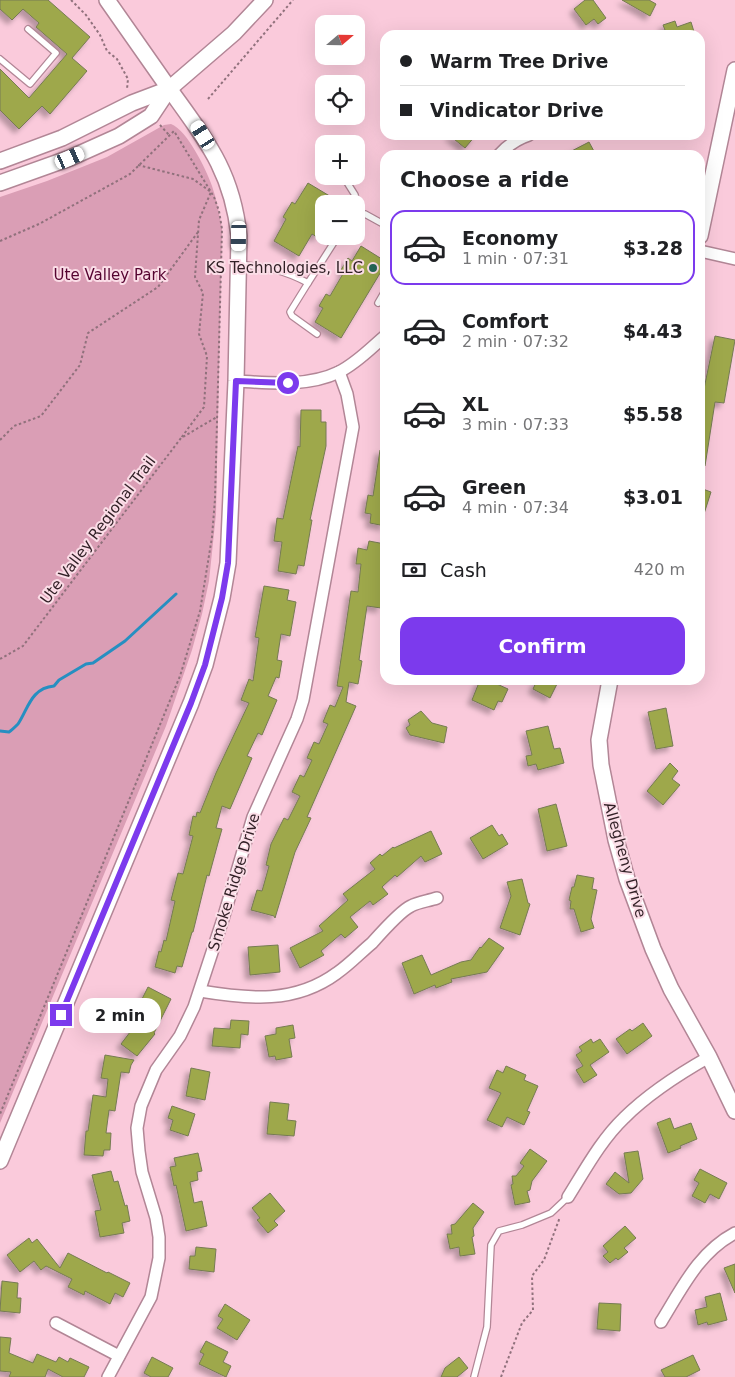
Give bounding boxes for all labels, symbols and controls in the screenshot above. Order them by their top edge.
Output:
north arrow [315,15,365,65]
map controls [315,15,365,245]
text: Warm Tree Drive [430,50,608,72]
button: locate [315,75,365,125]
text: Vindicator Drive [430,99,604,121]
car [188,118,217,152]
button: + [315,135,365,185]
car [53,145,86,171]
text: Choose a ride [400,167,569,192]
button: − [315,195,365,245]
car [231,221,246,251]
icon: car [402,225,447,270]
text: Economy [462,227,558,249]
text: $3.28 [623,237,683,259]
text: 1 min · 07:31 [462,249,569,268]
place label: KS Technologies, LLC [206,259,363,277]
marker: KS Technologies, LLC [367,262,379,274]
park label: Ute Valley Park [54,266,167,284]
icon: car [402,308,447,353]
text: Comfort [462,310,549,332]
text: $4.43 [623,320,683,342]
text: 2 min · 07:32 [462,332,569,351]
route start [277,372,299,394]
icon: car [402,391,447,436]
text: XL [462,393,489,415]
text: $5.58 [623,403,683,425]
text: 3 min · 07:33 [462,415,569,434]
street label: Ute Valley Regional Trail [37,453,159,607]
icon: car [402,474,447,519]
text: Green [462,476,526,498]
text: $3.01 [623,486,683,508]
text: 4 min · 07:34 [462,498,569,517]
icon: cash [400,556,428,584]
text: Cash [440,559,487,581]
text: 420 m [634,560,685,579]
button: Confirm [400,617,685,675]
street label: Allegheny Drive [600,800,650,920]
street label: Smoke Ridge Drive [204,811,264,953]
callout: 2 min [78,998,161,1032]
route end [50,1004,72,1026]
text: 2 min [95,1006,145,1025]

